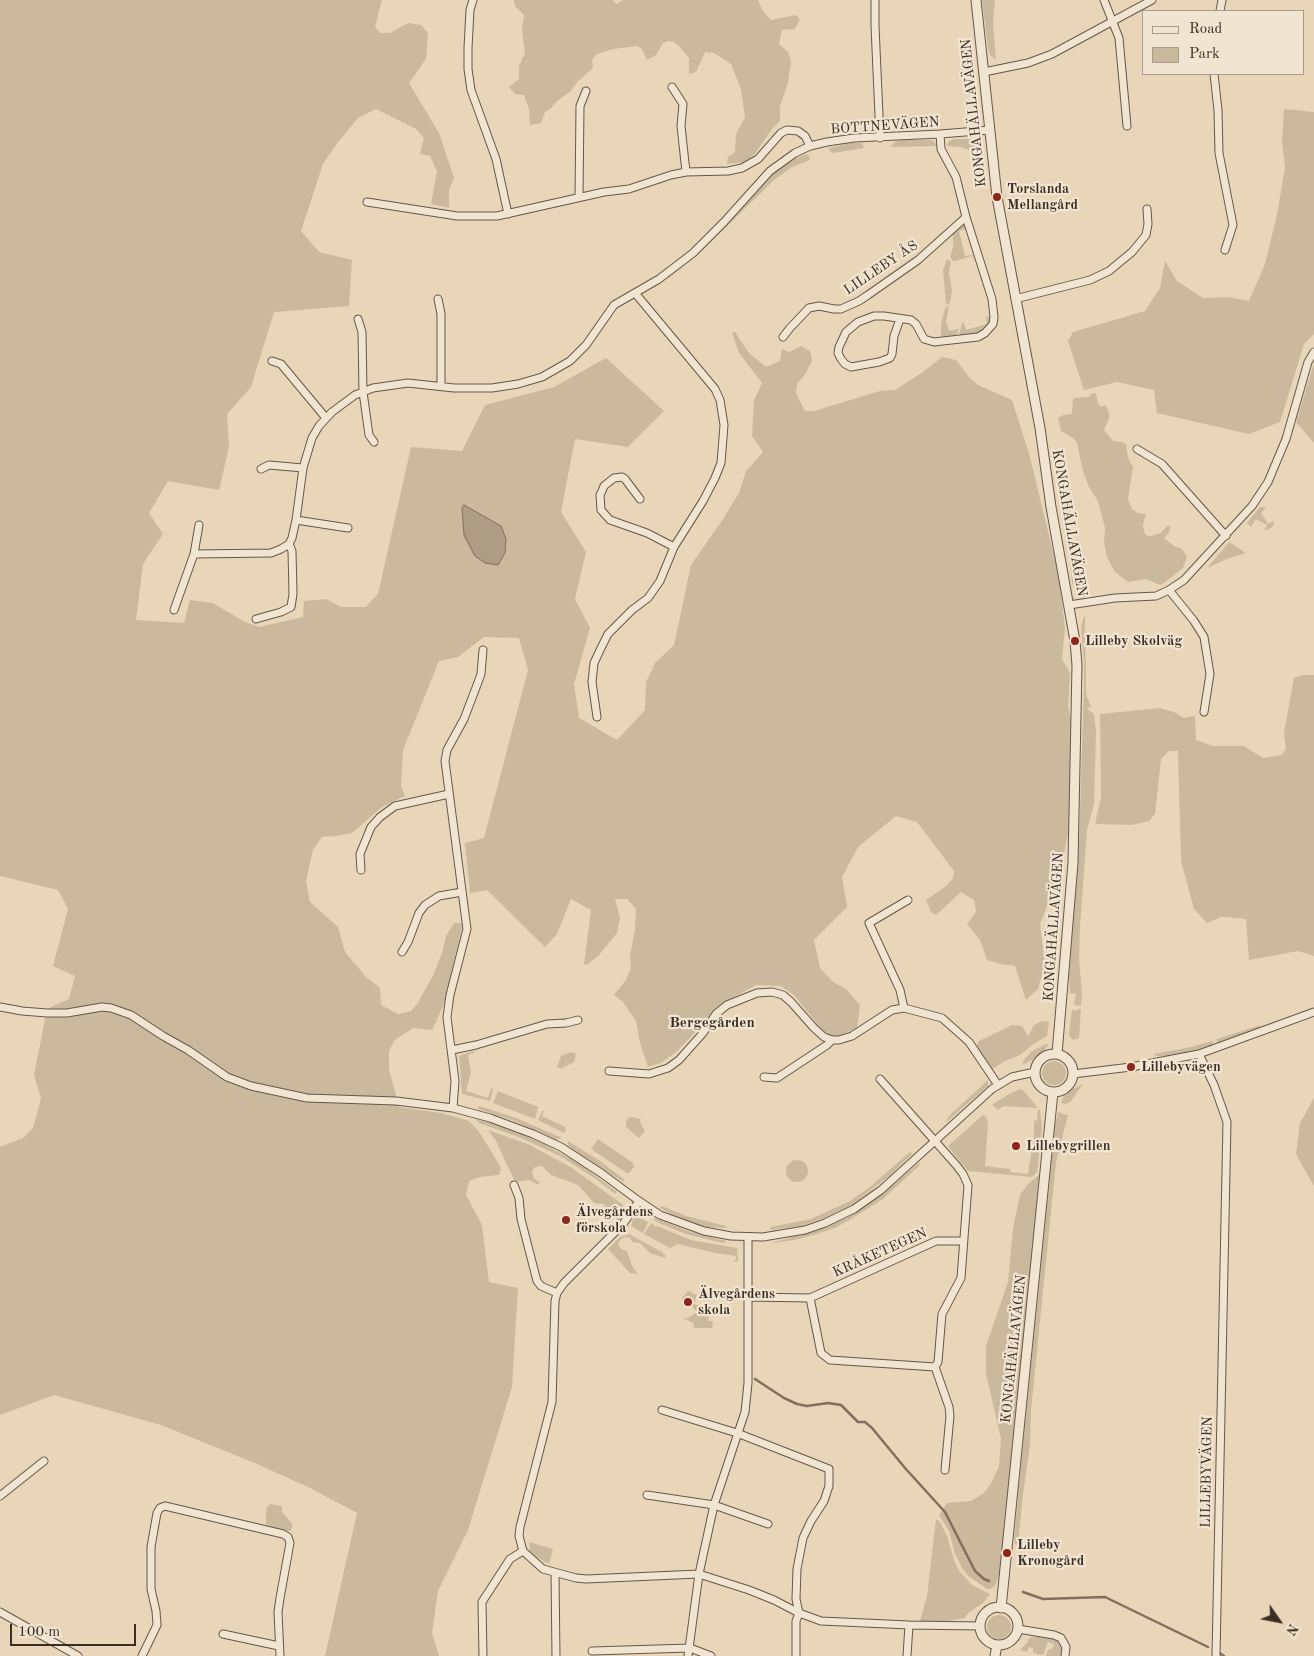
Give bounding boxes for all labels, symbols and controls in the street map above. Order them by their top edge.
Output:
legend [1142,10,1304,75]
text: Road [1189,22,1222,37]
street label: KONGAHÄLLAVÄGEN [958,38,990,188]
text: Park [1189,47,1220,62]
street label: BOTTNEVÄGEN [830,114,940,138]
place label: Torslanda Mellangård [1007,181,1078,213]
marker: Torslanda Mellangård [991,191,1003,203]
street label: LILLEBY ÅS [841,237,921,299]
street label: KONGAHÄLLAVÄGEN [1048,448,1090,598]
place label: Lilleby Skolväg [1085,633,1182,649]
marker: Lilleby Skolväg [1069,635,1081,647]
street label: KONGAHÄLLAVÄGEN [1040,852,1068,1002]
district label: Bergegården [669,1014,755,1032]
place label: Lillebyvägen [1141,1059,1221,1075]
marker: Lillebyvägen [1125,1061,1137,1073]
place label: Lillebygrillen [1026,1138,1110,1154]
marker: Lillebygrillen [1010,1140,1022,1152]
place label: Älvegårdens förskola [576,1204,653,1236]
marker: Älvegårdens förskola [560,1214,572,1226]
street label: KRÅKETEGEN [830,1225,930,1281]
street label: KONGAHÄLLAVÄGEN [998,1274,1030,1424]
place label: Älvegårdens skola [698,1286,775,1318]
marker: Älvegårdens skola [682,1296,694,1308]
street label: LILLEBYVÄGEN [1198,1416,1216,1528]
place label: Lilleby Kronogård [1017,1537,1084,1570]
marker: Lilleby Kronogård [1001,1547,1013,1559]
north arrow [1254,1596,1304,1646]
scale bar [12,1614,139,1646]
text: N [1283,1621,1300,1637]
text: 100 m [18,1625,60,1640]

